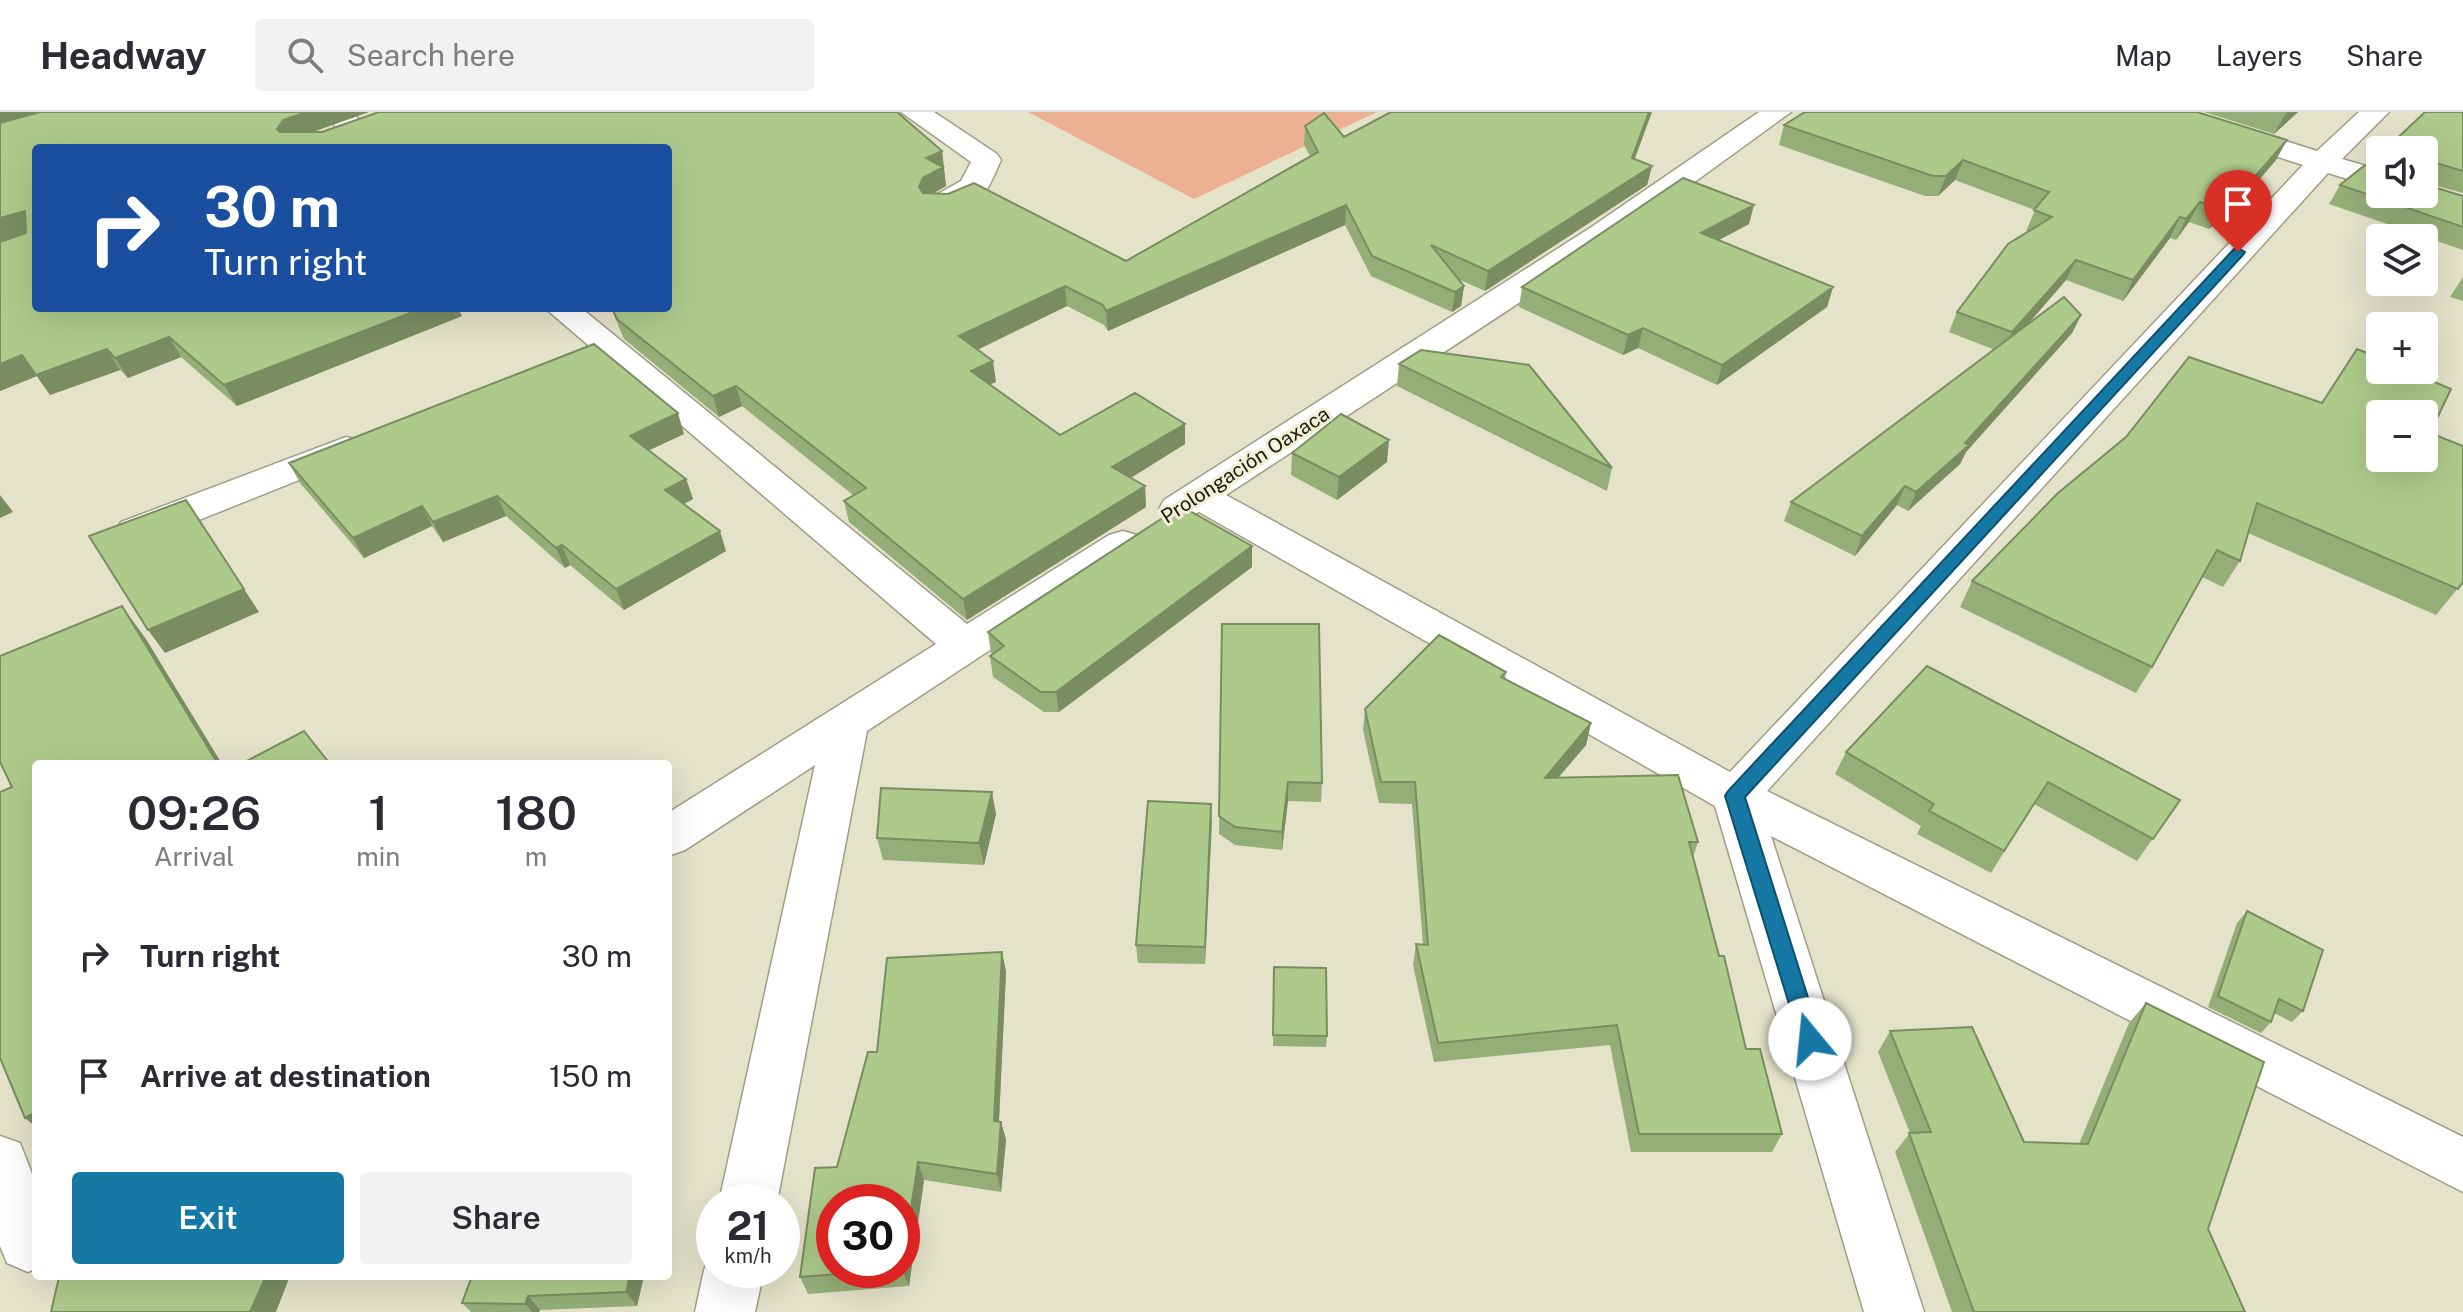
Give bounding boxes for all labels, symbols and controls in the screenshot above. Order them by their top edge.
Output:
search box [255,19,815,91]
text: Headway [40,33,207,78]
icon: search [283,33,327,77]
text: Search here [347,37,515,73]
text: Map [2115,39,2172,72]
text: Layers [2216,39,2302,72]
text: Share [2346,39,2423,72]
map controls [2366,136,2438,472]
button: sound [2366,136,2438,208]
pin [2204,170,2272,252]
text: 30 m [204,174,340,240]
icon: right [72,176,176,280]
icon: arrive [2216,182,2260,226]
button: layers [2366,224,2438,296]
text: Turn right [204,241,367,283]
button: + [2366,312,2438,384]
button: − [2366,400,2438,472]
street label: Prolongación Oaxaca [1156,402,1334,528]
text: 09:26 [127,784,261,841]
text: 1 [368,784,388,841]
text: 180 [495,784,577,841]
text: Arrival [154,841,234,872]
text: min [356,841,400,872]
text: m [525,841,547,872]
icon: right [72,934,116,978]
text: Turn right [140,938,280,974]
text: 30 m [562,938,632,974]
position arrow [1768,997,1852,1081]
icon: arrive [72,1054,116,1098]
text: Arrive at destination [140,1058,431,1094]
text: 150 m [549,1058,632,1094]
button: Exit [72,1172,344,1264]
button: Share [360,1172,632,1264]
speed limit sign: 30 [816,1184,920,1288]
text: 21 [727,1202,769,1249]
text: km/h [724,1244,772,1268]

